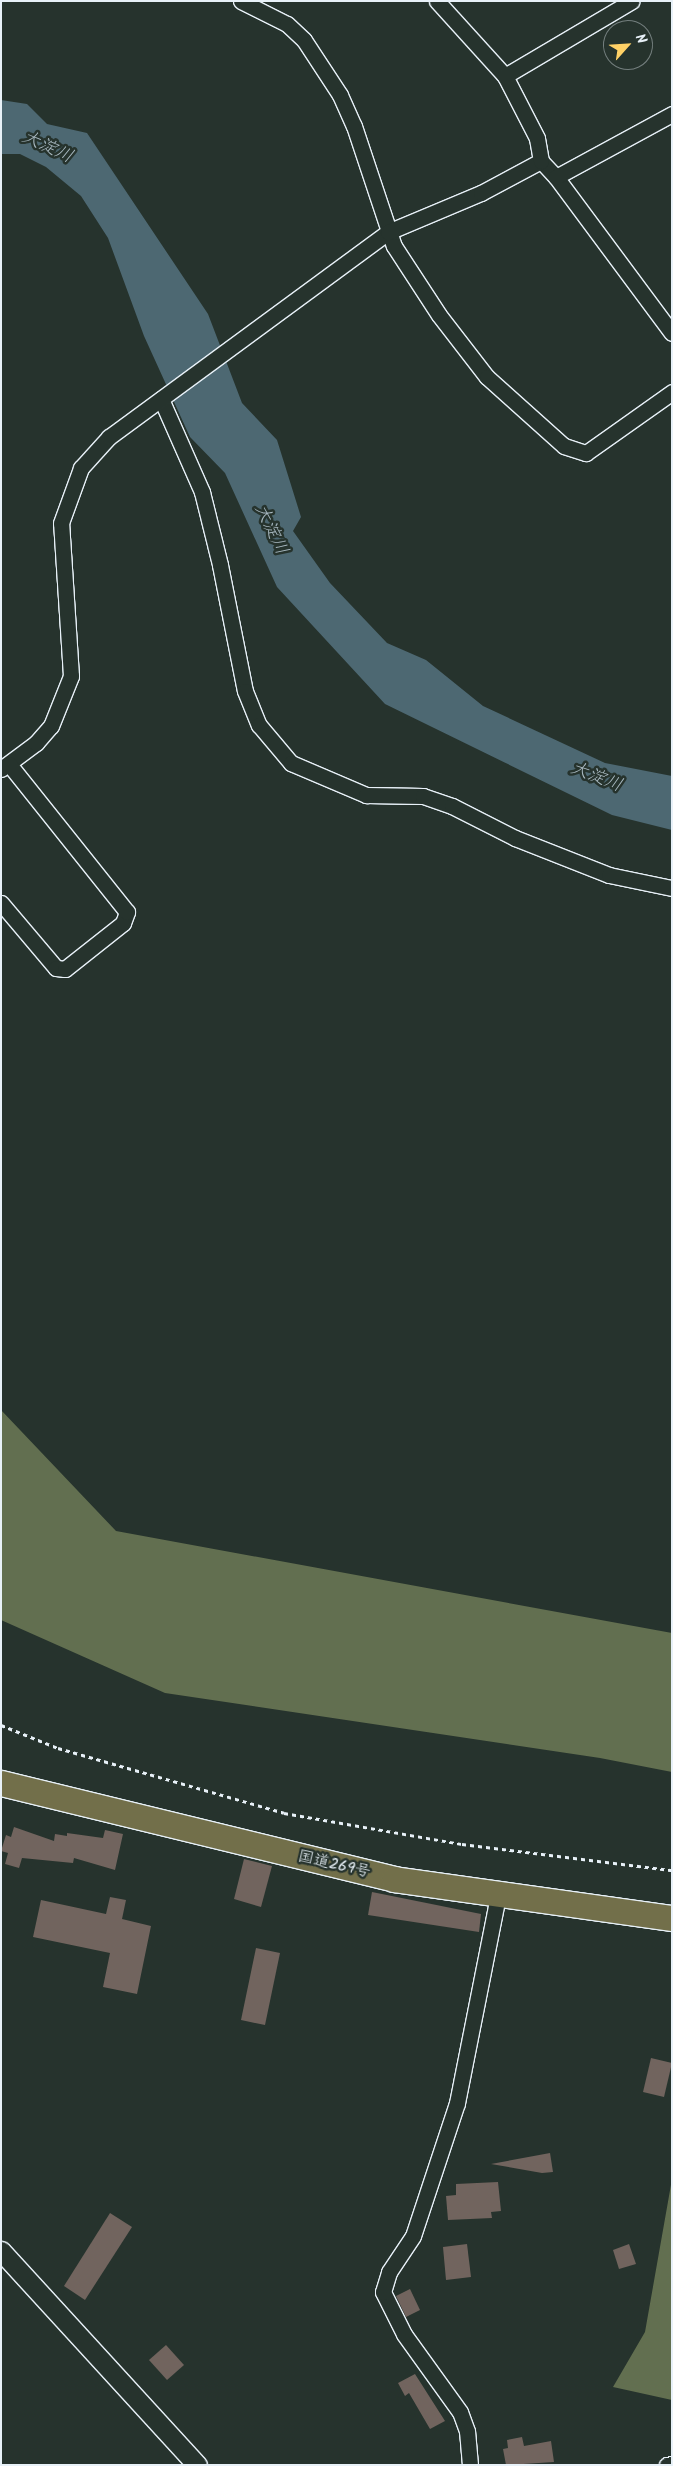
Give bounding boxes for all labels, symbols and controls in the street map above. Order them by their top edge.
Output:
north arrow [603,20,653,70]
text: N [629,30,652,48]
water label: 大淀川 [18,127,76,169]
water label: 大淀川 [248,501,292,559]
water label: 大淀川 [567,758,625,798]
street label: 国道269号 [296,1847,372,1883]

